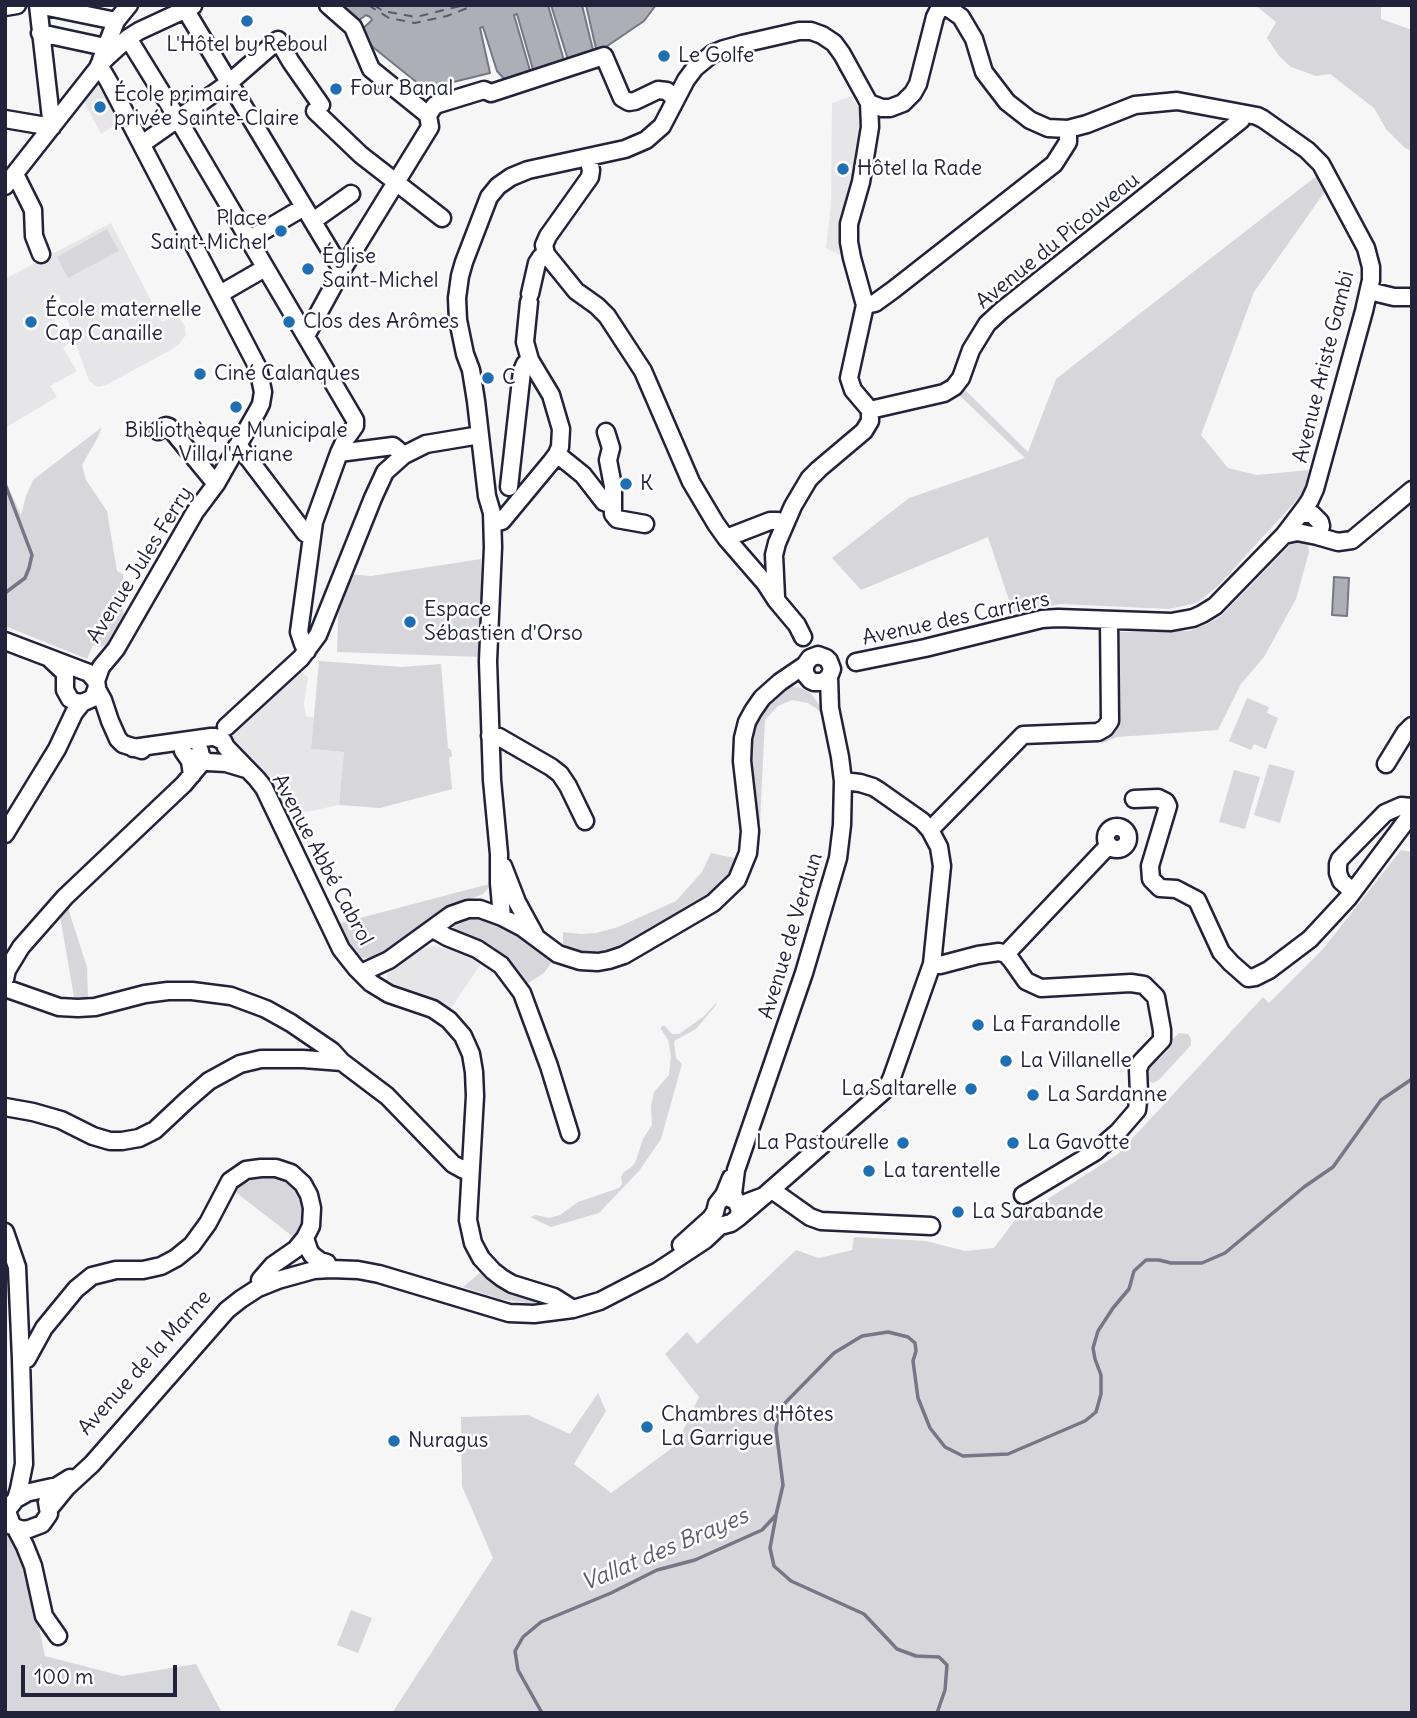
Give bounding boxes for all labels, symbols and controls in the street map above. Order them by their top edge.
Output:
marker: L'Hôtel by Reboul [239,13,255,29]
place label: L'Hôtel by Reboul [166,32,328,58]
place label: Le Golfe [678,43,754,69]
marker: Le Golfe [656,48,672,64]
place label: Four Banal [350,76,453,102]
marker: Four Banal [328,81,344,97]
place label: École primaire privée Sainte-Claire [114,82,299,132]
marker: École primaire privée Sainte-Claire [92,99,108,115]
place label: Hôtel la Rade [857,156,982,182]
marker: Hôtel la Rade [835,161,851,177]
street label: Avenue du Picouveau [971,167,1145,315]
place label: Place Saint-Michel [151,206,267,256]
marker: Place Saint-Michel [273,223,289,239]
place label: Église Saint-Michel [322,244,438,294]
marker: Église Saint-Michel [300,261,316,277]
street label: Avenue Ariste Gambi [1288,269,1360,465]
place label: École maternelle Cap Canaille [45,297,202,347]
place label: Clos des Arômes [303,309,459,335]
marker: École maternelle Cap Canaille [23,314,39,330]
marker: Clos des Arômes [281,314,297,330]
place label: Ciné Calanques [214,361,360,387]
place label: C [502,365,516,391]
marker: Ciné Calanques [192,366,208,382]
marker: C [480,370,496,386]
marker: Bibliothèque Municipale Villa l'Ariane [228,399,244,415]
place label: Bibliothèque Municipale Villa l'Ariane [124,418,348,468]
place label: K [640,471,653,497]
marker: K [618,476,634,492]
street label: Avenue Jules Ferry [82,482,198,648]
street label: Avenue des Carriers [860,587,1052,651]
place label: Espace Sébastien d'Orso [424,597,583,647]
marker: Espace Sébastien d'Orso [402,614,418,630]
street label: Avenue Abbé Cabrol [266,770,378,950]
street label: Avenue de Verdun [754,850,828,1022]
place label: La Farandolle [992,1012,1121,1038]
marker: La Farandolle [970,1017,986,1033]
place label: La Villanelle [1020,1048,1132,1074]
marker: La Villanelle [998,1053,1014,1069]
place label: La Saltarelle [841,1076,957,1102]
marker: La Saltarelle [963,1081,979,1097]
place label: La Sardanne [1047,1082,1167,1108]
marker: La Sardanne [1025,1087,1041,1103]
place label: La Pastourelle [756,1130,889,1156]
place label: La Gavotte [1027,1130,1130,1156]
marker: La Pastourelle [895,1135,911,1151]
marker: La Gavotte [1005,1135,1021,1151]
place label: La tarentelle [883,1158,1000,1184]
marker: La tarentelle [861,1163,877,1179]
place label: La Sarabande [972,1199,1104,1225]
marker: La Sarabande [950,1204,966,1220]
street label: Avenue de la Marne [73,1285,217,1441]
place label: Chambres d'Hôtes La Garrigue [661,1402,834,1452]
marker: Chambres d'Hôtes La Garrigue [639,1419,655,1435]
place label: Nuragus [408,1428,488,1454]
marker: Nuragus [386,1433,402,1449]
water label: Vallat des Brayes [578,1503,752,1597]
scale bar [24,1652,180,1696]
text: 100 m [34,1663,93,1690]

